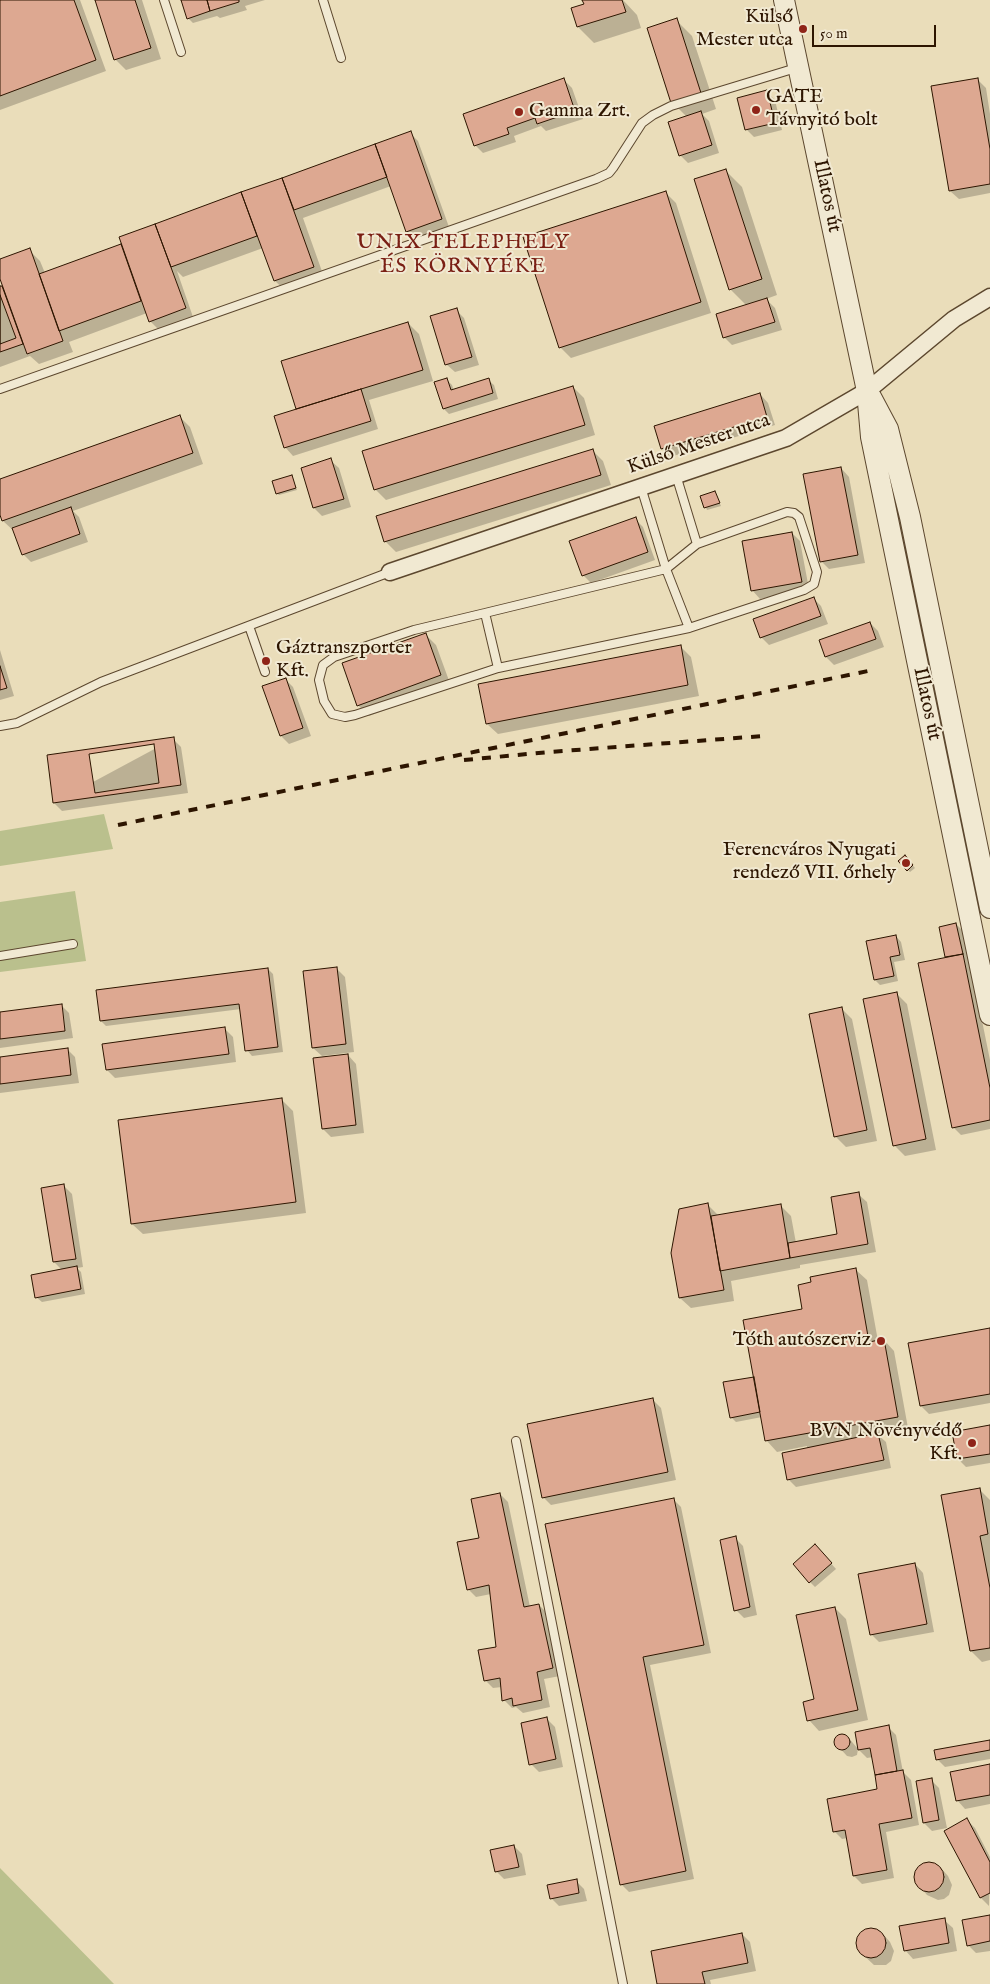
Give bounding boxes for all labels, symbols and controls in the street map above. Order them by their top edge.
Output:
place label: Külső Mester utca [696,6,793,53]
scale bar [815,15,939,47]
marker: Külső Mester utca [797,23,809,35]
text: 50 m [820,24,848,43]
place label: GATE Távnyitó bolt [766,86,878,133]
place label: Gamma Zrt. [529,100,630,124]
marker: GATE Távnyitó bolt [750,104,762,116]
marker: Gamma Zrt. [513,106,525,118]
street label: Illatos út [807,157,845,235]
district label: UNIX TELEPHELY ÉS KÖRNYÉKE [355,231,571,281]
street label: Külső Mester utca [624,409,774,481]
place label: Gáztranszporter Kft. [276,637,412,684]
marker: Gáztranszporter Kft. [260,655,272,667]
street label: Illatos út [907,665,945,743]
place label: Ferencváros Nyugati rendező VII. őrhely [723,839,896,886]
marker: Ferencváros Nyugati rendező VII. őrhely [900,857,912,869]
place label: Tóth autószerviz [733,1329,871,1353]
marker: Tóth autószerviz [875,1335,887,1347]
place label: BVN Növényvédő Kft. [809,1420,962,1467]
marker: BVN Növényvédő Kft. [966,1437,978,1449]

